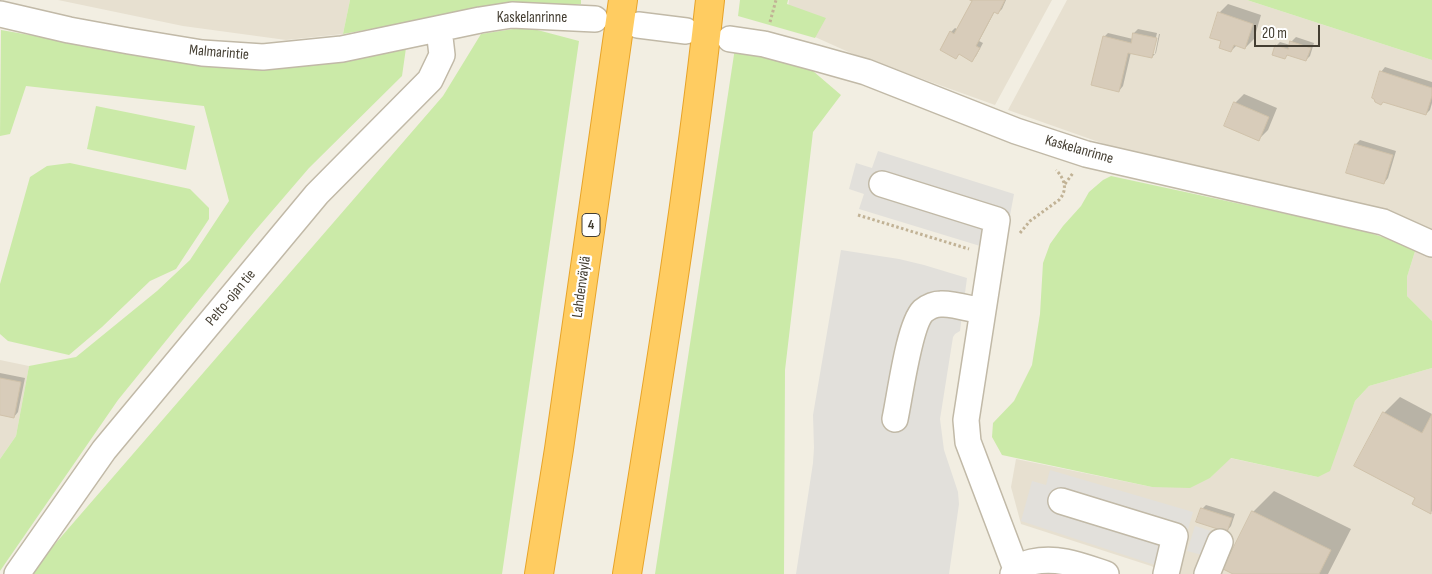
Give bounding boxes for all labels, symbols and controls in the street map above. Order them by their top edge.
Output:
street label: Kaskelanrinne [497,9,567,27]
scale bar [1257,15,1323,47]
text: 20 m [1262,24,1287,43]
street label: Malmarintie [188,41,250,65]
street label: Kaskelanrinne [1043,132,1115,168]
road number: 4 [582,214,600,236]
street label: Lahdenväylä [569,255,595,319]
street label: Pelto-ojan tie [202,266,260,330]

